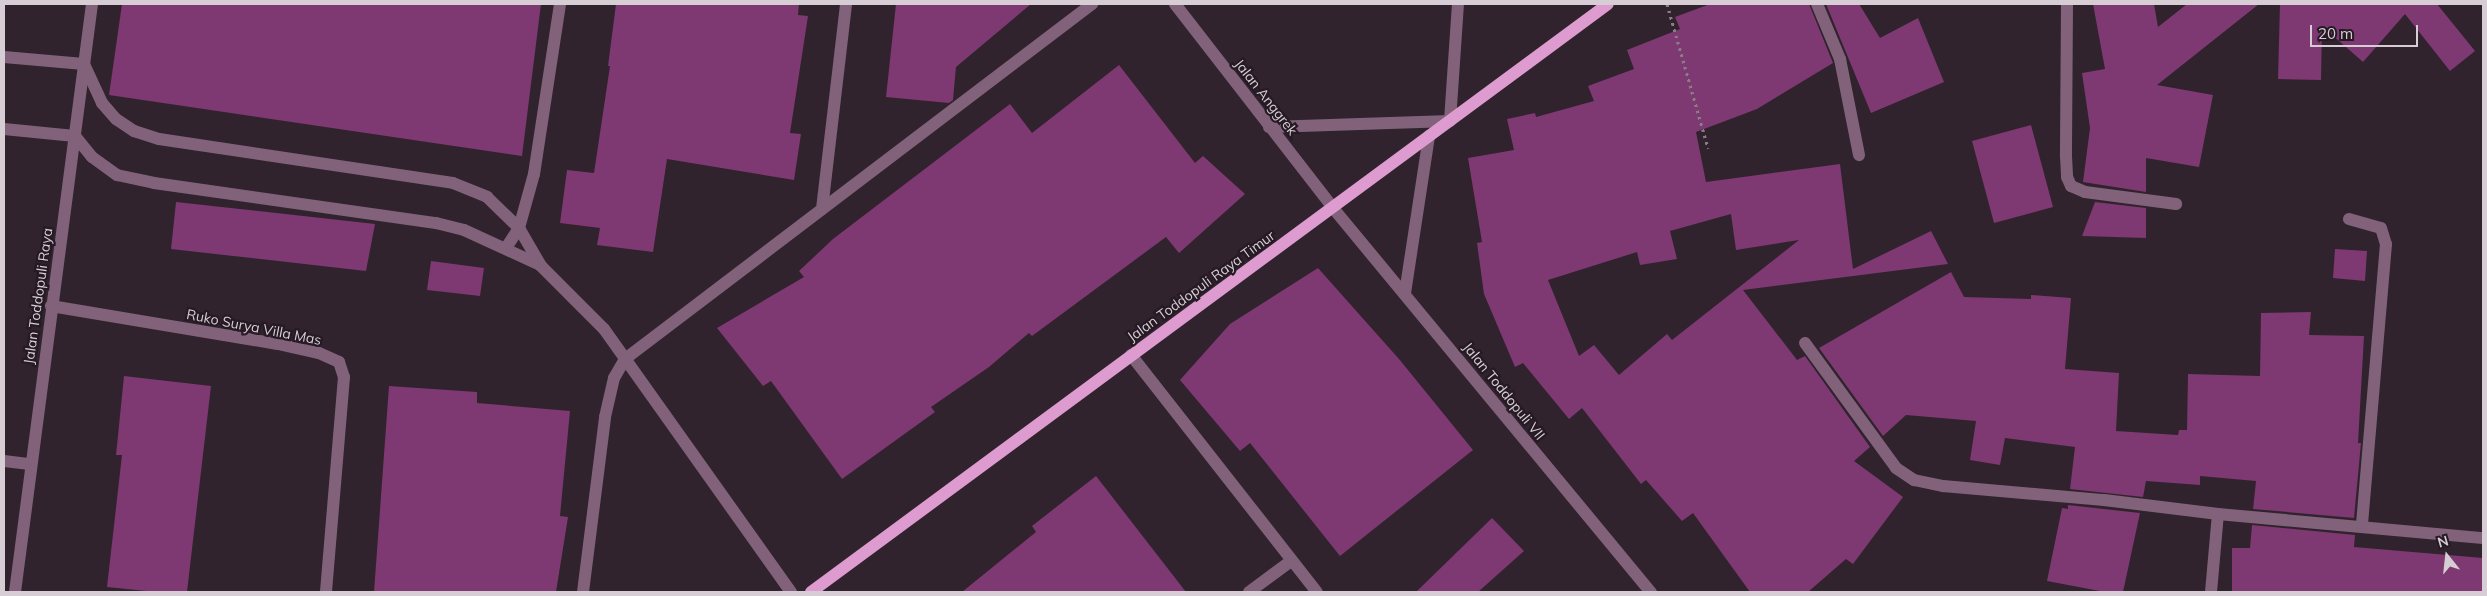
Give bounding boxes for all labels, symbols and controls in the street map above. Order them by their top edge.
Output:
scale bar [2312,15,2420,47]
text: 20 m [2318,24,2353,43]
street label: Jalan Anggrek [1231,56,1301,138]
street label: Jalan Toddopuli Raya [20,227,56,365]
street label: Jalan Toddopuli Raya Timur [1124,227,1278,345]
street label: Ruko Surya Villa Mas [185,306,323,348]
street label: Jalan Toddopuli VII [1460,339,1548,443]
north arrow [2422,531,2472,581]
text: N [2435,531,2450,552]

